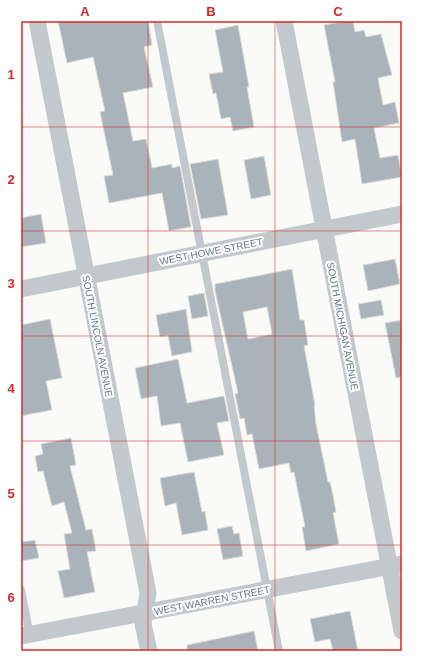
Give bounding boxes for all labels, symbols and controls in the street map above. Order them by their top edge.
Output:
text: A [80,4,90,19]
text: B [206,4,216,19]
text: C [333,4,343,19]
text: 1 [7,67,15,82]
text: 2 [7,172,15,187]
street label: WEST HOWE STREET [159,236,264,267]
street label: SOUTH MICHIGAN AVENUE [325,261,360,391]
street label: SOUTH LINCOLN AVENUE [80,274,115,398]
text: 3 [7,276,15,291]
text: 4 [7,381,15,396]
text: 5 [7,486,15,501]
street label: WEST WARREN STREET [153,584,271,617]
text: 6 [7,590,15,605]

